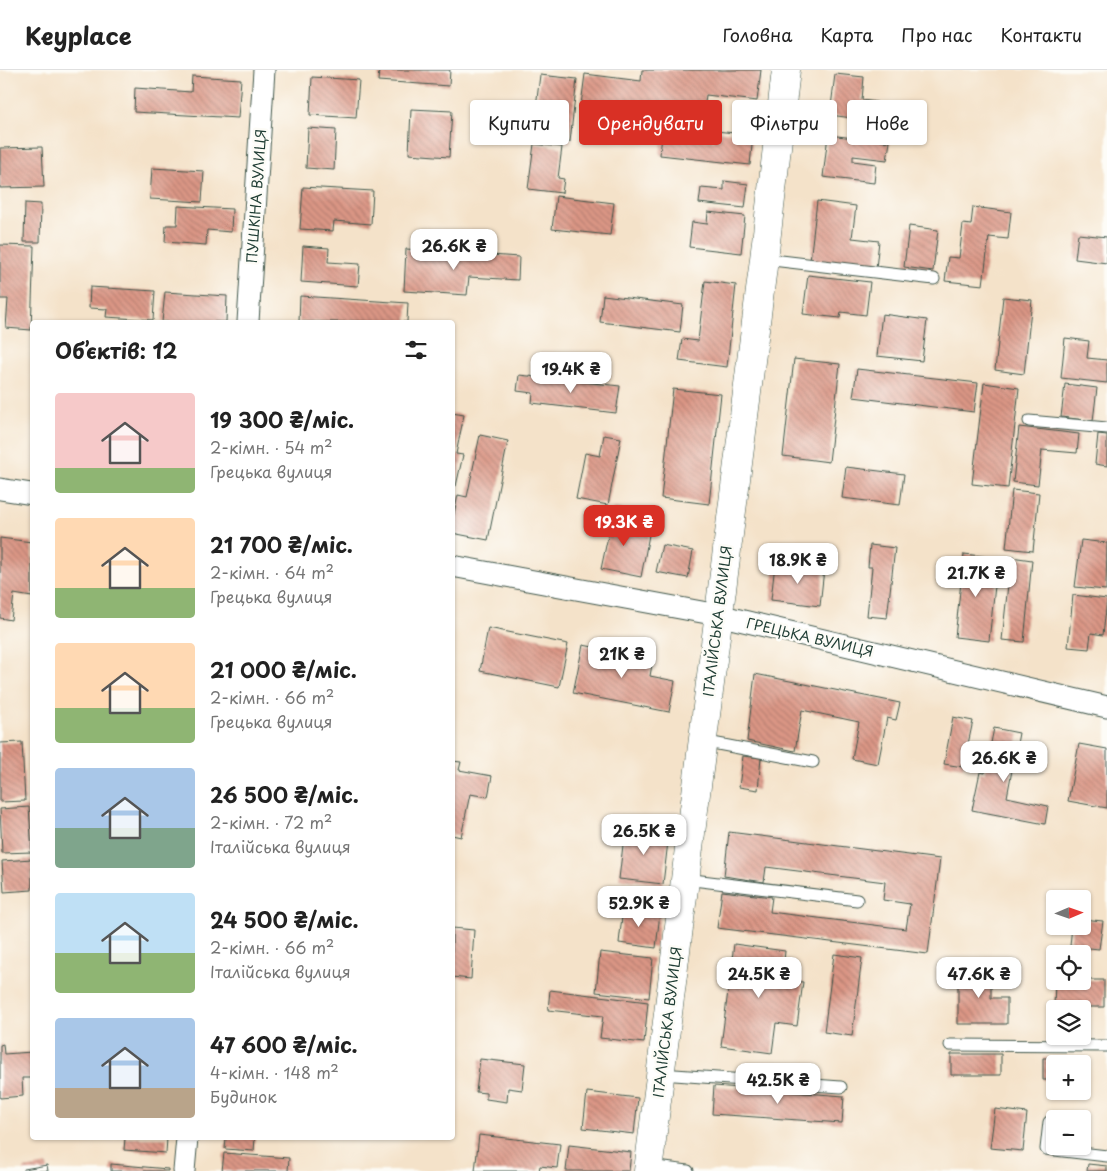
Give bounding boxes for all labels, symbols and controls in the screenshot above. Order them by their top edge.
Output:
text: Keyplace [25,17,132,53]
text: Головна [722,21,792,48]
text: Карта [820,21,873,48]
text: Про нас [901,21,973,48]
text: Контакти [1001,21,1082,48]
chip: Купити [470,100,569,145]
chip: Орендувати [579,100,722,145]
chip: Фільтри [732,100,837,145]
chip: Нове [847,100,927,145]
street label: ПУШКІНА ВУЛИЦЯ [241,128,271,264]
pin: 26.6K ₴ [408,228,500,271]
text: 26.6K ₴ [421,233,487,257]
text: Об’єктів: 12 [55,334,177,366]
icon: filters [402,336,430,364]
pin: 19.4K ₴ [525,352,617,394]
text: 19.4K ₴ [542,356,600,380]
text: 19 300 ₴/міс. [210,403,354,435]
icon: home [95,413,155,473]
text: 2-кімн. · 54 m² [210,435,332,459]
text: Грецька вулиця [210,459,333,483]
pin: 19.3K ₴ [578,504,670,547]
text: 19.3K ₴ [595,509,653,533]
text: 21 700 ₴/міс. [210,528,353,560]
icon: home [95,538,155,598]
pin: 18.9K ₴ [752,542,844,585]
street label: ІТАЛІЙСЬКА ВУЛИЦЯ [697,544,737,698]
text: 18.9K ₴ [769,547,827,571]
pin: 21.7K ₴ [930,556,1022,598]
text: 2-кімн. · 64 m² [210,560,334,584]
text: 21.7K ₴ [947,560,1005,584]
text: Грецька вулиця [210,584,333,608]
street label: ГРЕЦЬКА ВУЛИЦЯ [744,612,876,662]
pin: 21K ₴ [587,636,657,679]
text: 21K ₴ [599,641,645,665]
text: 21 000 ₴/міс. [210,653,357,685]
icon: home [95,663,155,723]
text: 2-кімн. · 66 m² [210,685,334,709]
text: Грецька вулиця [210,709,333,733]
pin: 26.6K ₴ [958,740,1050,783]
text: 26.6K ₴ [971,745,1037,769]
text: 26 500 ₴/міс. [210,778,359,810]
icon: home [95,788,155,848]
text: 2-кімн. · 72 m² [210,810,332,834]
pin: 26.5K ₴ [598,814,690,856]
text: 26.5K ₴ [613,818,675,842]
text: Італійська вулиця [210,834,351,858]
pin: 52.9K ₴ [593,886,685,928]
text: 52.9K ₴ [609,890,669,914]
north arrow [1046,890,1091,935]
map controls [1046,890,1091,1155]
text: 24 500 ₴/міс. [210,903,358,935]
icon: home [95,913,155,973]
text: 2-кімн. · 66 m² [210,935,334,959]
street label: ІТАЛІЙСЬКА ВУЛИЦЯ [647,945,687,1099]
button: locate [1046,945,1091,990]
pin: 24.5K ₴ [713,956,805,999]
pin: 47.6K ₴ [933,956,1025,999]
text: Італійська вулиця [210,959,351,983]
text: 24.5K ₴ [728,961,790,985]
text: 47.6K ₴ [947,961,1011,985]
button: layers [1046,1000,1091,1045]
text: 47 600 ₴/міс. [210,1028,358,1060]
icon: home [95,1038,155,1098]
button: + [1046,1055,1091,1100]
text: 4-кімн. · 148 m² [210,1060,339,1084]
pin: 42.5K ₴ [732,1062,824,1105]
text: 42.5K ₴ [746,1067,810,1091]
text: Будинок [210,1084,277,1108]
button: − [1046,1110,1091,1155]

